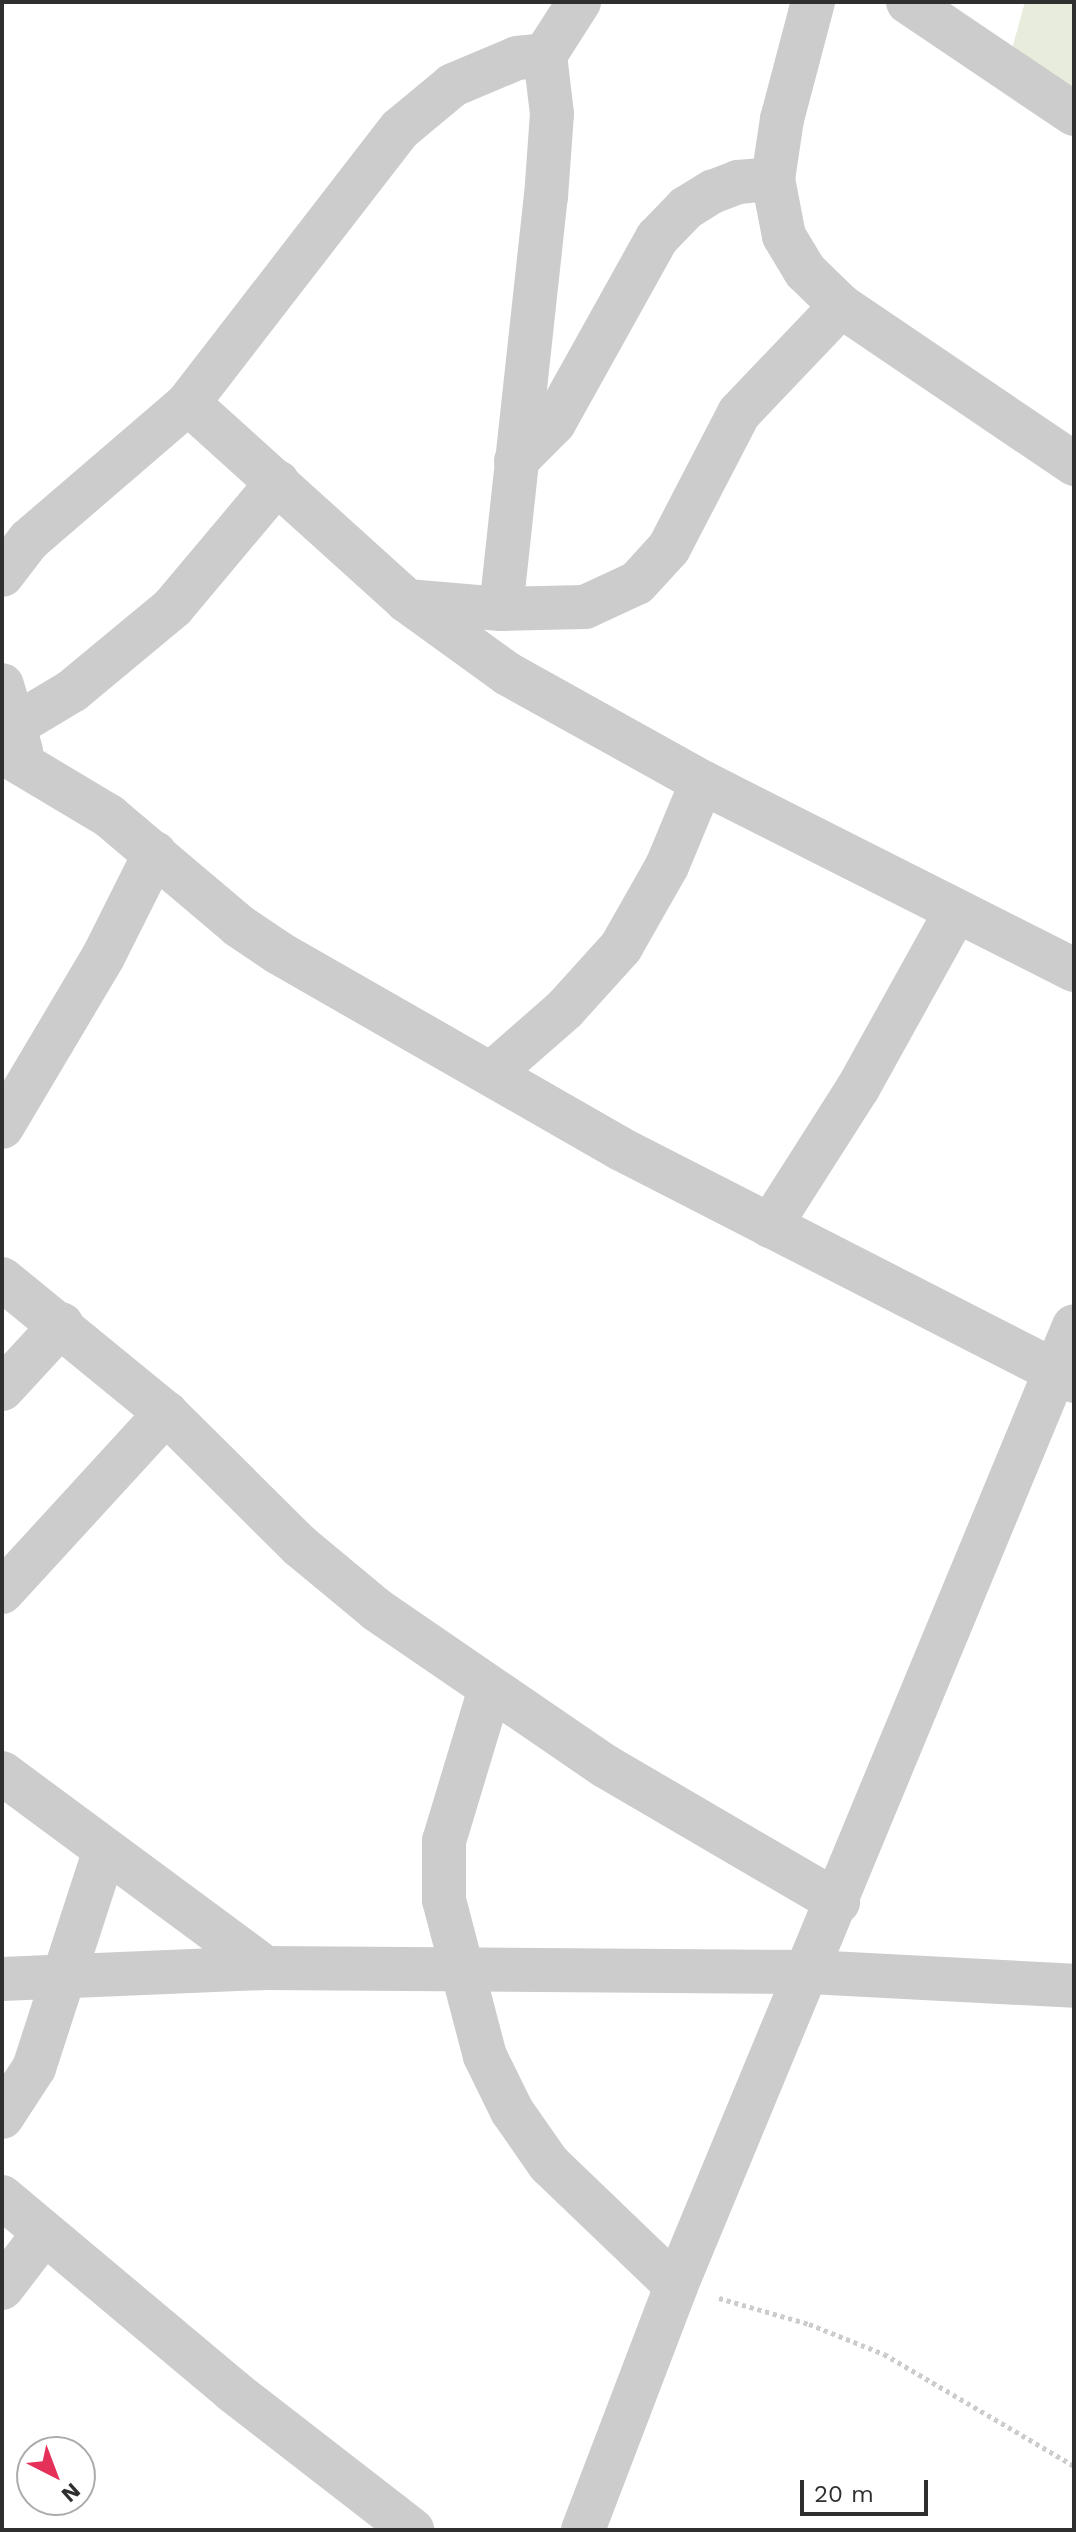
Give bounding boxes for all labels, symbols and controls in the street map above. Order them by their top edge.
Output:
north arrow [16,2436,96,2516]
scale bar [804,2464,932,2514]
text: N [57,2478,85,2507]
text: 20 m [814,2480,874,2508]

